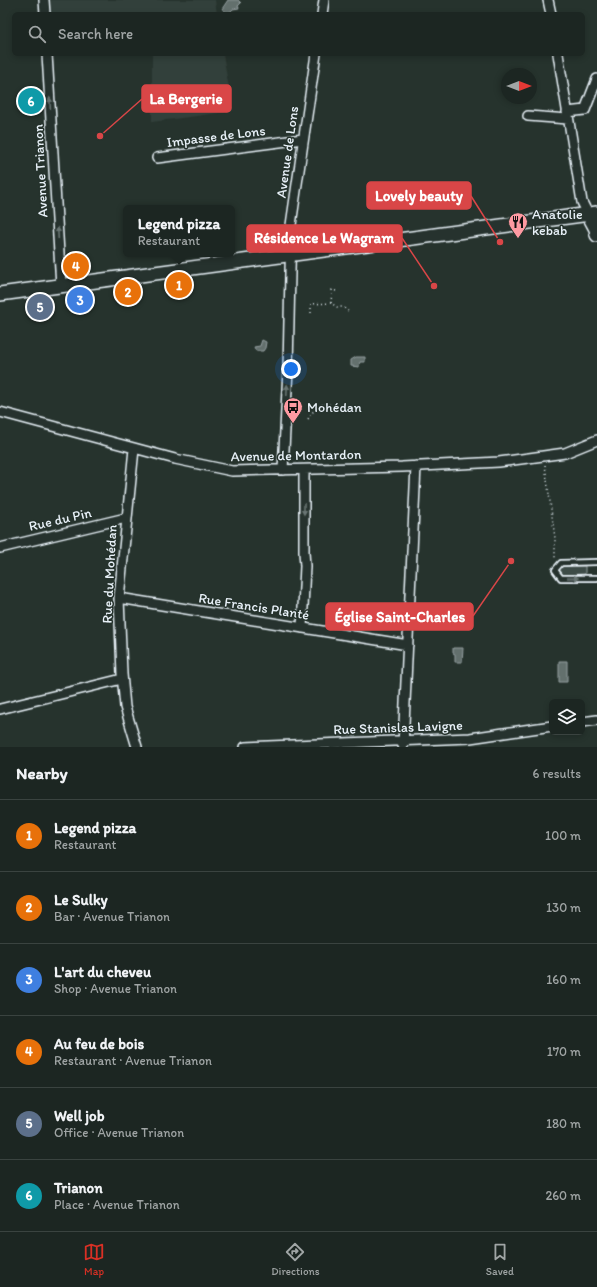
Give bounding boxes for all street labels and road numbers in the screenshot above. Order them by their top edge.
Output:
street label: Avenue de Lons [273,105,302,199]
street label: Impasse de Lons [166,122,266,151]
street label: Avenue Trianon [30,123,51,218]
street label: Avenue de Montardon [230,446,362,465]
street label: Rue du Pin [27,504,94,535]
street label: Rue du Mohédan [98,524,121,624]
street label: Rue Francis Planté [197,589,311,624]
street label: Rue Stanislas Lavigne [333,717,463,738]

